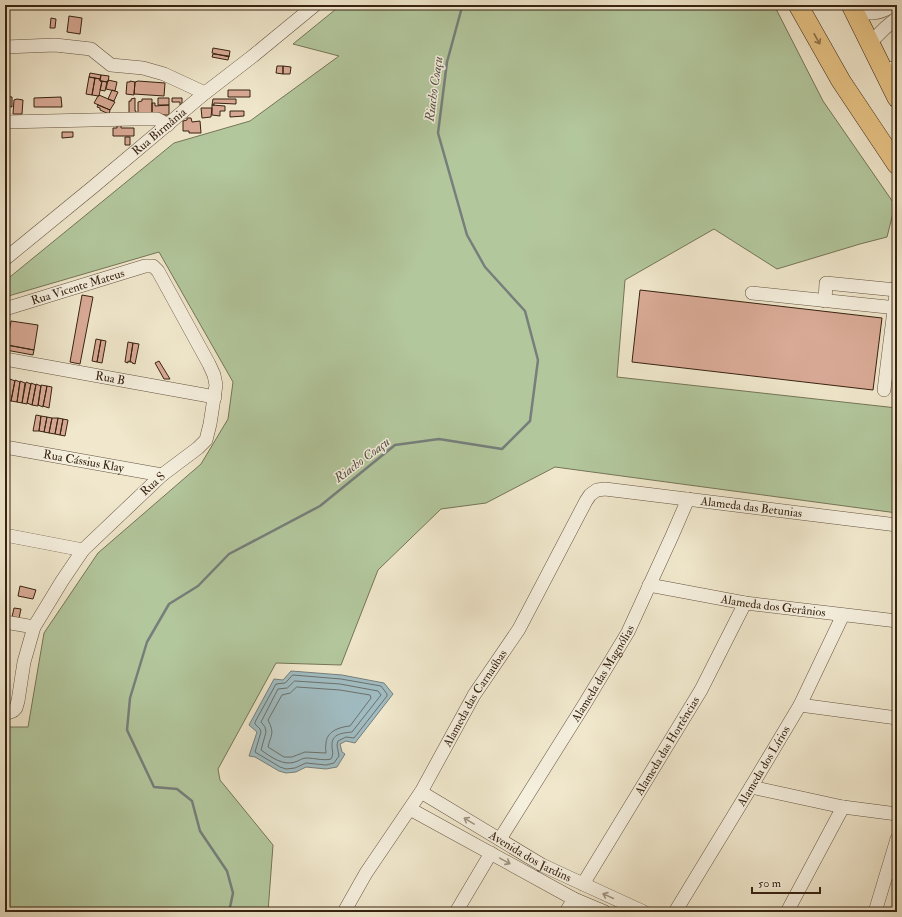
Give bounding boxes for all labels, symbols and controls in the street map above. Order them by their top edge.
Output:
one-way arrow [814,33,822,45]
water label: Riacho Coaçu [421,55,446,124]
street label: Rua Birmânia [129,104,190,159]
street label: Rua Vicente Mateus [29,265,126,308]
street label: Rua B [94,368,127,388]
water label: Riacho Coaçu [330,434,393,487]
street label: Rua Cássius Klay [42,446,126,476]
street label: Rua S [137,469,169,499]
street label: Alameda das Betunias [699,493,803,521]
street label: Alameda dos Gerânios [719,591,826,620]
street label: Alameda das Magnólias [567,623,638,725]
street label: Alameda das Carnaúbas [439,647,510,750]
street label: Alameda das Hortências [631,693,703,799]
street label: Alameda dos Lírios [733,723,793,810]
one-way arrow [464,816,476,824]
street label: Avenida dos Jardins [486,827,574,885]
one-way arrow [499,858,511,865]
scale bar [752,869,820,895]
text: 50 m [758,876,782,891]
one-way arrow [602,892,614,899]

